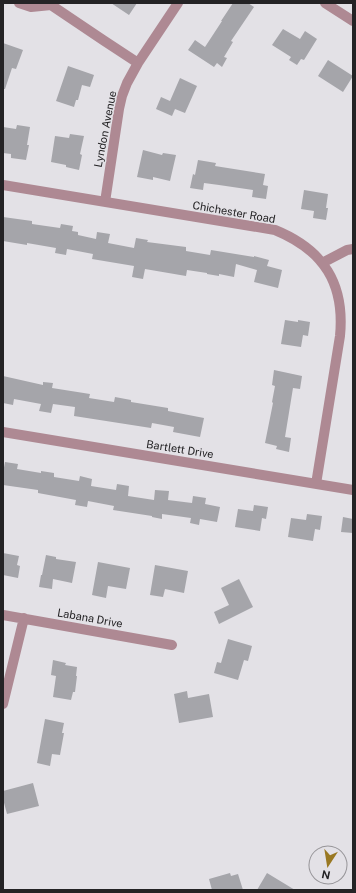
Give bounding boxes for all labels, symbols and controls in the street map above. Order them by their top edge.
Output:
street label: Lyndon Avenue [92,90,118,168]
street label: Chichester Road [192,199,276,225]
street label: Bartlett Drive [146,438,214,460]
street label: Labana Drive [56,606,124,630]
north arrow [308,845,348,885]
text: N [320,868,331,882]

